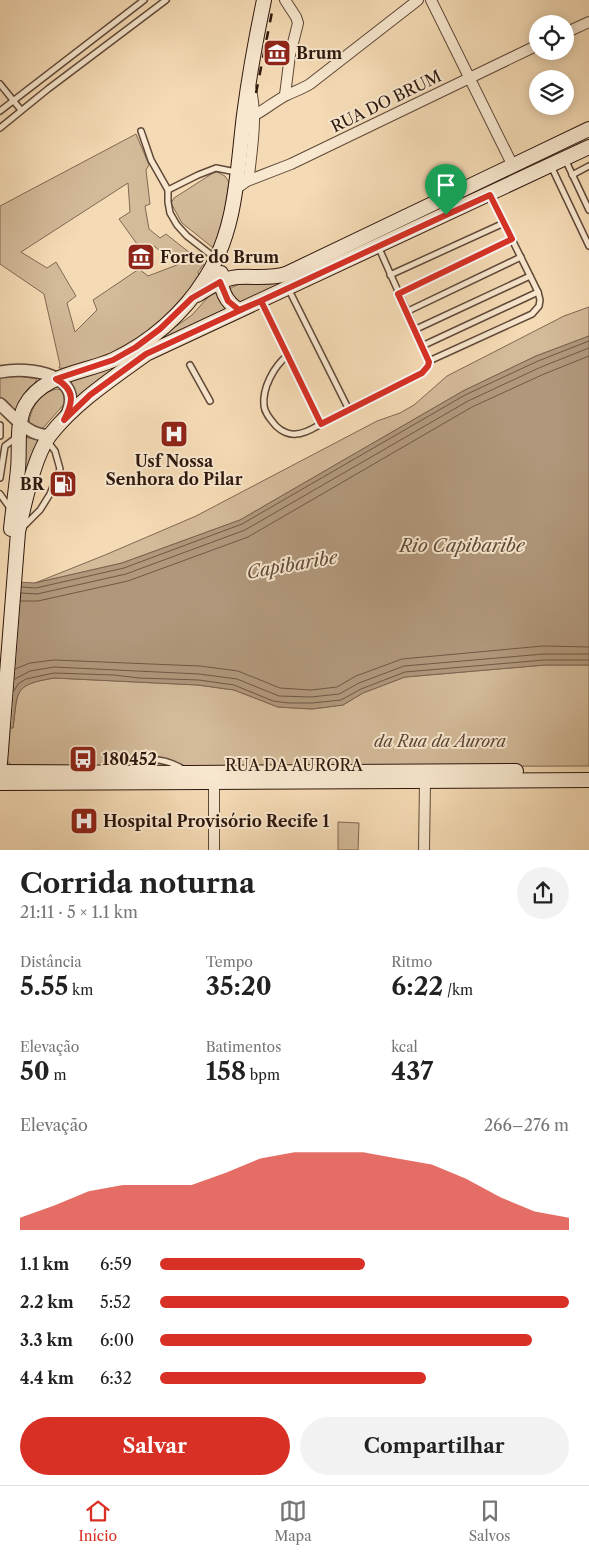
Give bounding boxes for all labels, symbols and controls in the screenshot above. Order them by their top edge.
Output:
map controls [529,15,574,115]
button: locate [529,15,574,60]
museum icon: Brum [262,38,292,68]
place label: Brum [296,43,342,63]
street label: RUA DO BRUM [327,66,445,136]
button: layers [529,70,574,115]
pin [425,164,467,215]
icon: arrive [432,171,460,199]
museum icon: Forte do Brum [126,242,156,272]
place label: Forte do Brum [160,247,279,267]
hospital icon: Usf Nossa Senhora do Pilar [159,419,189,449]
place label: Usf Nossa Senhora do Pilar [106,451,243,489]
fuel station icon: BR [48,469,78,499]
place label: BR [20,474,45,494]
water label: Rio Capibaribe [397,535,526,557]
water label: Capibaribe [245,546,340,584]
park label: da Rua da Aurora [374,731,506,751]
bus stop icon: 180452 [68,744,98,774]
place label: 180452 [102,749,157,769]
street label: RUA DA AURORA [225,755,364,775]
hospital icon: Hospital Provisório Recife 1 [69,806,99,836]
place label: Hospital Provisório Recife 1 [103,811,330,831]
text: Corrida noturna [20,866,255,900]
button: share [517,867,569,919]
text: 21:11 · 5 × 1.1 km [20,902,138,922]
text: Distância [20,953,82,971]
text: Tempo [206,953,253,971]
text: Ritmo [391,953,432,971]
text: 5.55 [20,971,68,1002]
text: 35:20 [206,971,272,1002]
text: 6:22 [391,971,443,1002]
text: km [68,981,93,999]
text: /km [443,981,473,999]
text: Elevação [20,1038,79,1056]
text: Batimentos [206,1038,281,1056]
text: kcal [391,1038,418,1056]
text: 50 [20,1056,50,1087]
text: 158 [206,1056,246,1087]
text: 437 [391,1056,433,1087]
text: m [50,1066,67,1084]
text: bpm [246,1066,280,1084]
text: Elevação [20,1115,88,1135]
text: 266–276 m [484,1115,569,1135]
text: 1.1 km [20,1254,69,1274]
text: 6:59 [100,1254,132,1274]
text: 2.2 km [20,1292,74,1312]
text: 5:52 [100,1292,131,1312]
text: 3.3 km [20,1330,73,1350]
text: 6:00 [100,1330,134,1350]
text: 4.4 km [20,1368,74,1388]
text: 6:32 [100,1368,132,1388]
button: Salvar [20,1417,290,1475]
button: Compartilhar [300,1417,569,1475]
tab: Início [79,1497,117,1545]
tab: Mapa [274,1497,312,1545]
tab: Salvos [469,1497,510,1545]

